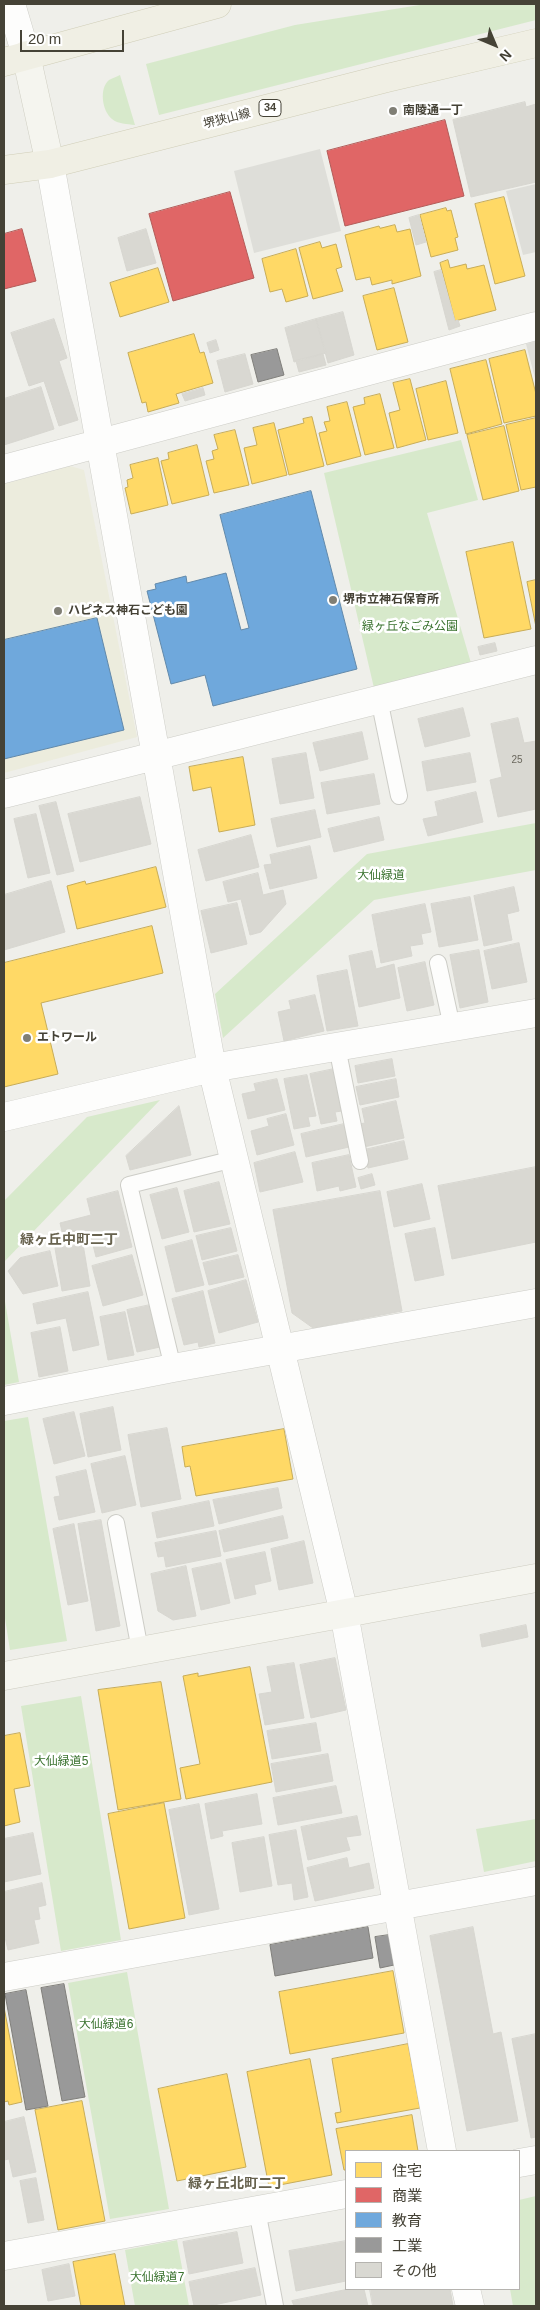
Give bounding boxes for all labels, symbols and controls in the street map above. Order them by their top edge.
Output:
scale bar [22,20,126,52]
north arrow [470,20,520,70]
text: 20 m [28,30,61,47]
text: N [496,46,515,65]
road number: 34 [259,100,281,116]
place label: 南陵通一丁 [403,104,463,118]
marker: 南陵通一丁 [387,105,399,117]
street label: 堺狭山線 [202,106,252,132]
place label: 堺市立神石保育所 [343,593,439,607]
marker: 堺市立神石保育所 [327,594,339,606]
place label: ハピネス神石こども園 [68,604,188,618]
marker: ハピネス神石こども園 [52,605,64,617]
park label: 緑ヶ丘なごみ公園 [362,620,458,634]
house number: 25 [511,754,523,766]
park label: 大仙緑道 [357,869,405,883]
place label: エトワール [37,1031,97,1045]
marker: エトワール [21,1032,33,1044]
district label: 緑ヶ丘中町二丁 [20,1232,118,1248]
park label: 大仙緑道5 [34,1755,88,1769]
park label: 大仙緑道6 [79,2018,133,2032]
legend [345,2150,520,2290]
text: 住宅 [392,2162,422,2179]
district label: 緑ヶ丘北町二丁 [188,2176,286,2192]
text: 商業 [392,2187,422,2204]
text: 教育 [392,2212,422,2229]
text: 工業 [392,2237,422,2254]
text: その他 [392,2262,437,2279]
park label: 大仙緑道7 [130,2271,184,2285]

